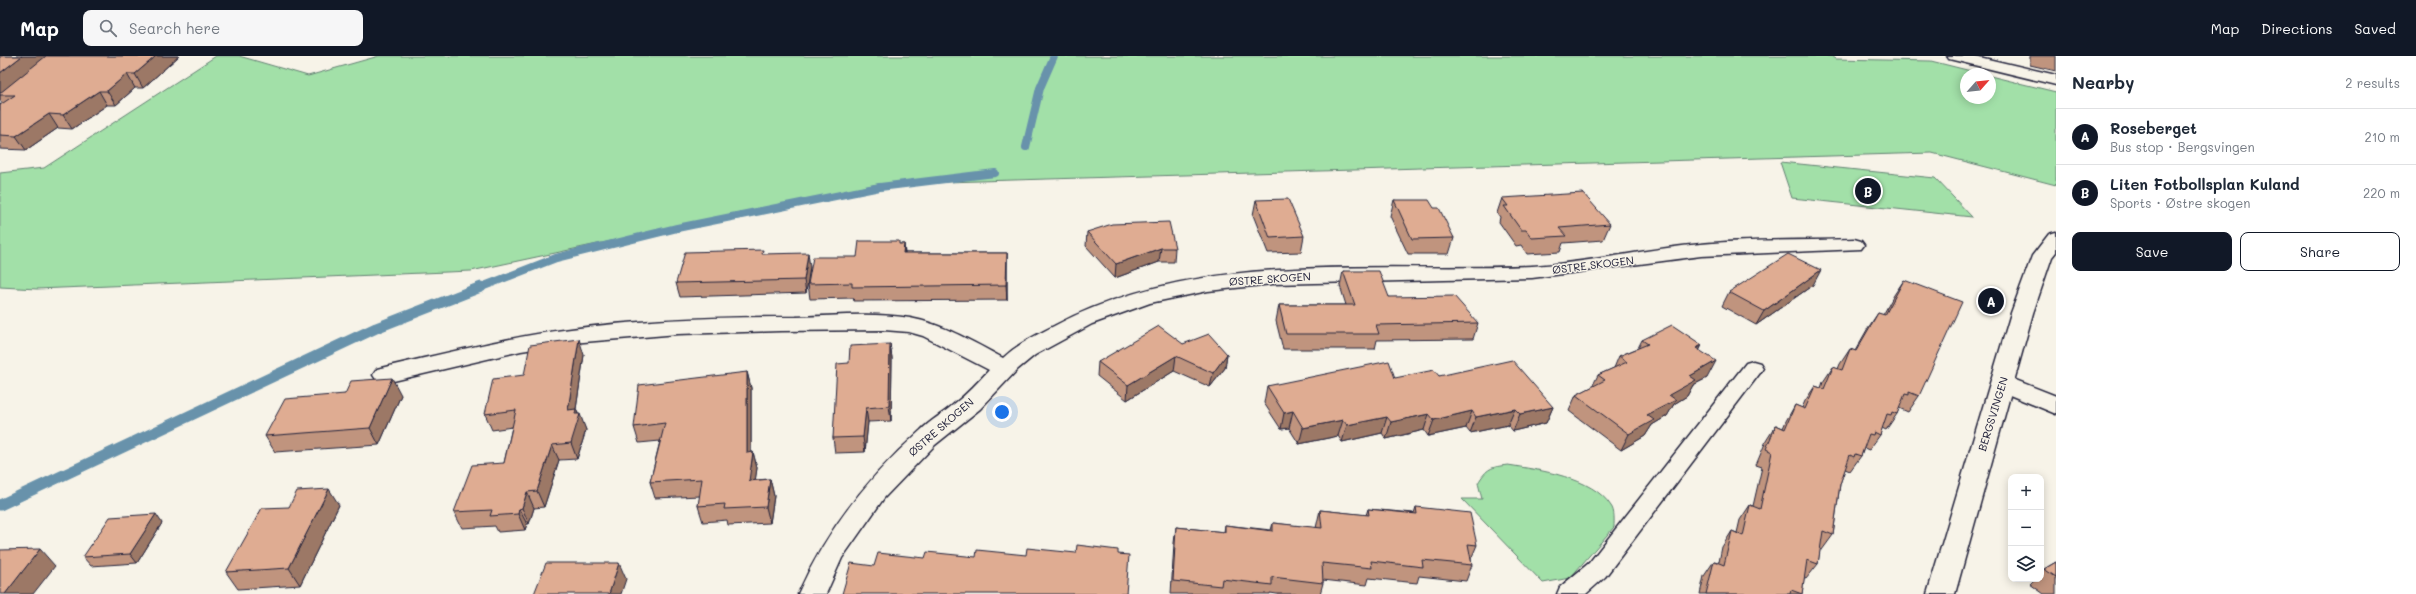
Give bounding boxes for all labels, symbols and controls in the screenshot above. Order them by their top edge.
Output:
search box [83,10,363,46]
text: Map [20,16,59,41]
icon: search [97,17,119,39]
text: Search here [129,18,220,38]
text: Map [2211,19,2239,38]
text: Directions [2261,19,2332,38]
text: Saved [2354,19,2396,38]
north arrow [1960,68,1996,104]
text: Nearby [2072,71,2134,93]
text: 2 results [2345,74,2400,91]
text: Roseberget [2110,118,2197,138]
text: A [2080,128,2090,145]
text: 210 m [2364,128,2400,145]
text: Bus stop · Bergsvingen [2110,138,2255,155]
text: Liten Fotbollsplan Kuland [2110,174,2300,194]
pin: B [1855,176,1881,206]
text: B [2081,184,2089,201]
text: 220 m [2363,184,2400,201]
text: Sports · Østre skogen [2110,194,2250,211]
button: Save [2072,232,2232,271]
button: Share [2240,232,2400,271]
street label: ØSTRE SKOGEN [1551,252,1635,277]
street label: ØSTRE SKOGEN [1229,268,1311,289]
pin: A [1978,286,2004,316]
street label: BERGSVINGEN [1974,375,2011,453]
street label: ØSTRE SKOGEN [905,394,977,459]
your location [992,402,1012,422]
map controls [2008,474,2044,582]
button: + [2008,474,2044,510]
button: − [2008,510,2044,546]
button: layers [2008,546,2044,582]

